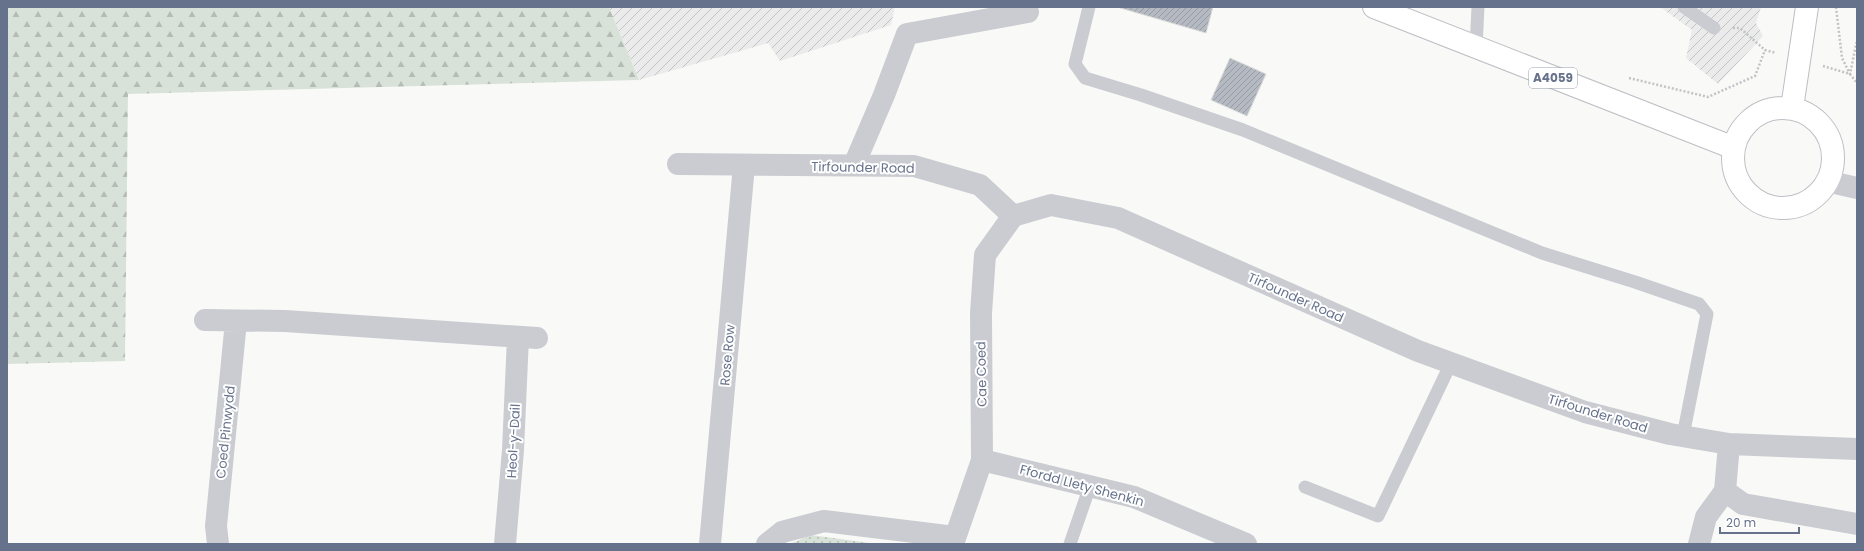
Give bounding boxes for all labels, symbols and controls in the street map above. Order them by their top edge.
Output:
road number: A4059 [1529,68,1577,88]
street label: Tirfounder Road [811,157,915,178]
street label: Tirfounder Road [1245,268,1347,327]
street label: Rose Row [715,323,740,386]
street label: Cae Coed [971,341,992,407]
street label: Coed Pinwydd [211,385,240,479]
street label: Tirfounder Road [1546,389,1650,438]
street label: Heol-y-Dail [502,403,525,479]
street label: Ffordd Llety Shenkin [1018,460,1146,511]
scale bar [1720,509,1799,535]
text: 20 m [1726,514,1756,531]

